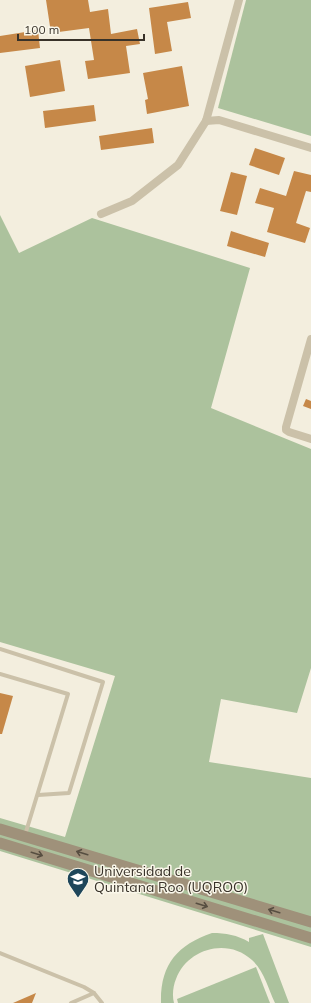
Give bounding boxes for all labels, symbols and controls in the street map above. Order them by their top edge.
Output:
scale bar [18,16,144,42]
text: 100 m [24,22,59,37]
one-way arrow [76,849,89,856]
one-way arrow [31,851,44,858]
place label: Universidad de Quintana Roo (UQROO) [94,862,248,896]
school or university icon: Universidad de Quintana Roo (UQROO) [65,866,91,899]
one-way arrow [195,902,208,909]
one-way arrow [267,907,280,914]

